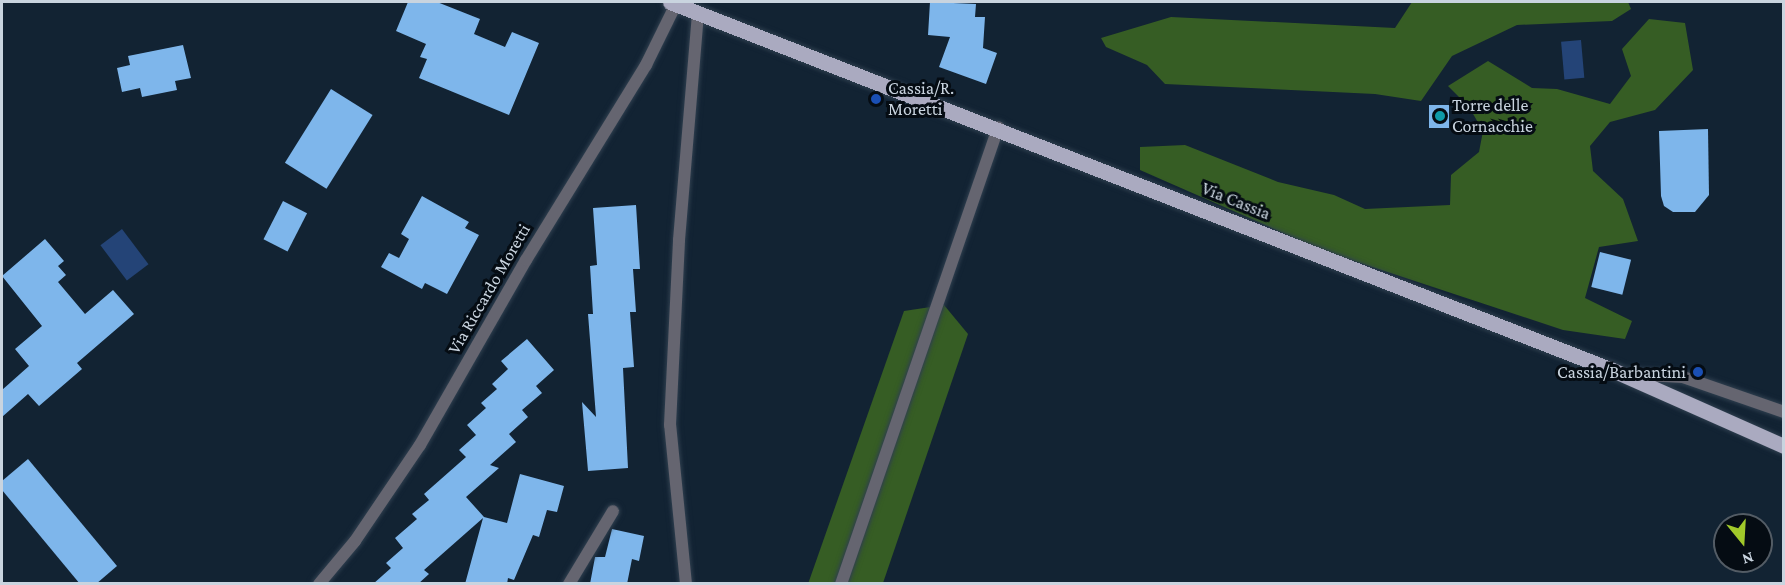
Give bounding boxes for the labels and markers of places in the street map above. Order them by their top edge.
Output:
place label: Cassia/R. Moretti [888,78,954,121]
marker: Cassia/R. Moretti [869,92,883,106]
place label: Torre delle Cornacchie [1452,95,1533,138]
marker: Torre delle Cornacchie [1433,109,1447,123]
place label: Cassia/Barbantini [1557,361,1686,383]
marker: Cassia/Barbantini [1691,365,1705,379]

